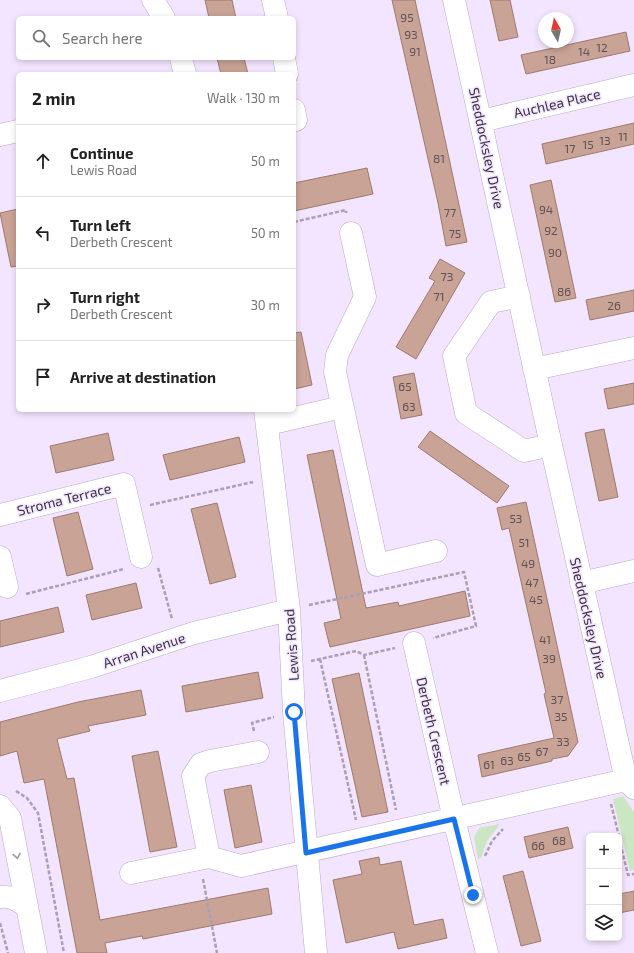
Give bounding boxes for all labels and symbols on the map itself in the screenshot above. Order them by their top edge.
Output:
house number: 95 [400,10,414,24]
north arrow [538,12,574,48]
house number: 93 [404,27,418,41]
house number: 12 [596,40,608,54]
house number: 91 [409,44,421,58]
house number: 14 [578,44,590,58]
house number: 18 [544,52,556,66]
street label: Auchlea Place [512,85,602,121]
street label: Sheddocksley Drive [466,86,508,210]
house number: 11 [618,129,628,143]
house number: 13 [599,133,611,147]
house number: 15 [582,137,594,151]
house number: 17 [565,141,575,155]
house number: 81 [433,151,445,165]
house number: 94 [539,202,553,216]
house number: 77 [444,205,456,219]
house number: 92 [544,223,558,237]
house number: 75 [449,226,461,240]
house number: 90 [548,245,562,259]
house number: 73 [441,269,453,283]
house number: 86 [557,284,571,298]
house number: 71 [434,289,444,303]
house number: 26 [607,298,621,312]
house number: 65 [398,379,412,393]
house number: 63 [402,399,416,413]
street label: Stroma Terrace [15,479,113,519]
house number: 53 [509,511,523,525]
house number: 51 [518,535,530,549]
house number: 49 [521,556,535,570]
street label: Sheddocksley Drive [567,556,611,680]
house number: 47 [525,575,539,589]
house number: 45 [529,592,543,606]
street label: Lewis Road [280,608,302,682]
street label: Arran Avenue [101,629,187,671]
house number: 41 [539,632,551,646]
house number: 39 [542,651,556,665]
street label: Derbeth Crescent [413,675,455,787]
house number: 37 [551,692,563,706]
route start [285,703,303,721]
house number: 35 [554,709,568,723]
house number: 33 [556,734,570,748]
house number: 67 [535,744,549,758]
house number: 65 [517,749,531,763]
house number: 63 [500,753,514,767]
house number: 61 [483,757,495,771]
house number: 68 [552,833,566,847]
house number: 66 [531,838,545,852]
one-way arrow [13,853,21,859]
route end [464,886,482,904]

